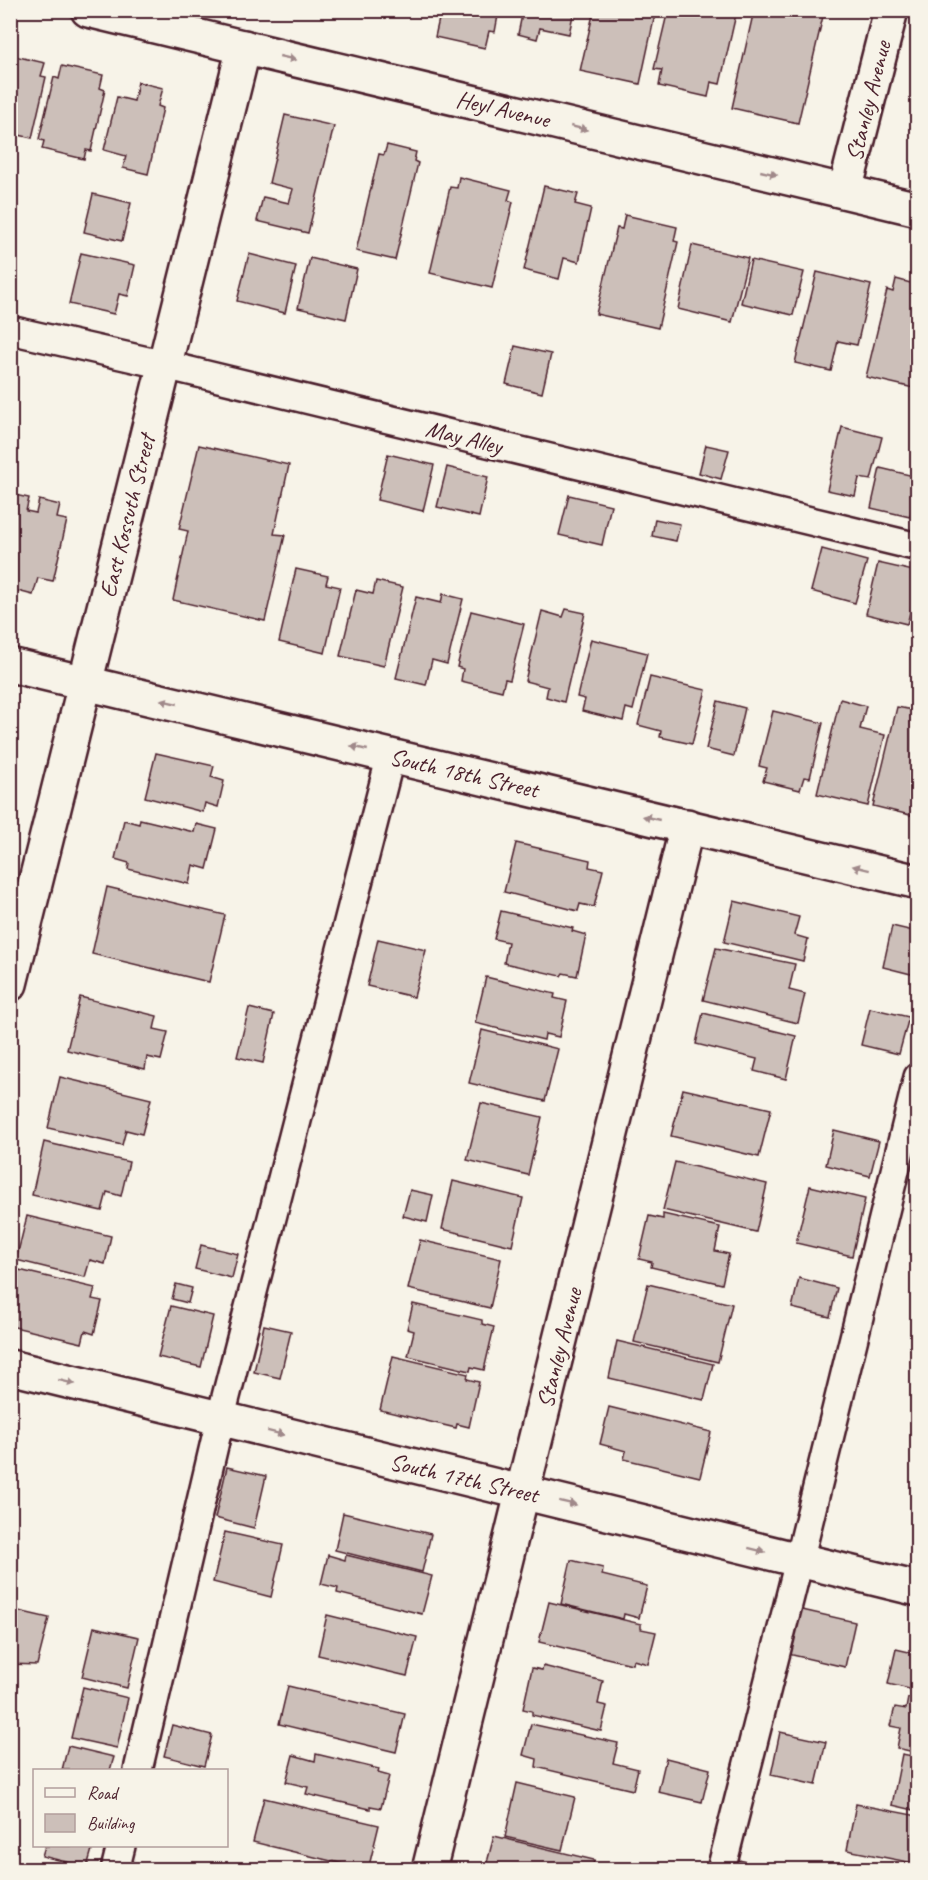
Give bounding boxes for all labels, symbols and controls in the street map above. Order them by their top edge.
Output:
street label: Stanley Avenue [839,36,898,164]
one-way arrow [279,53,297,63]
street label: Heyl Avenue [454,84,555,135]
one-way arrow [570,123,589,133]
one-way arrow [760,169,778,179]
street label: May Alley [423,413,507,461]
street label: East Kossuth Street [92,429,162,601]
one-way arrow [160,697,178,707]
street label: South 18th Street [387,741,543,805]
one-way arrow [350,742,368,752]
one-way arrow [641,812,660,822]
one-way arrow [851,863,870,873]
street label: Stanley Avenue [530,1283,589,1411]
one-way arrow [58,1377,76,1387]
one-way arrow [267,1429,286,1439]
street label: South 17th Street [387,1446,543,1510]
one-way arrow [559,1498,578,1508]
one-way arrow [748,1546,767,1556]
legend [33,1769,228,1847]
text: Road [87,1782,120,1804]
text: Building [87,1812,136,1834]

